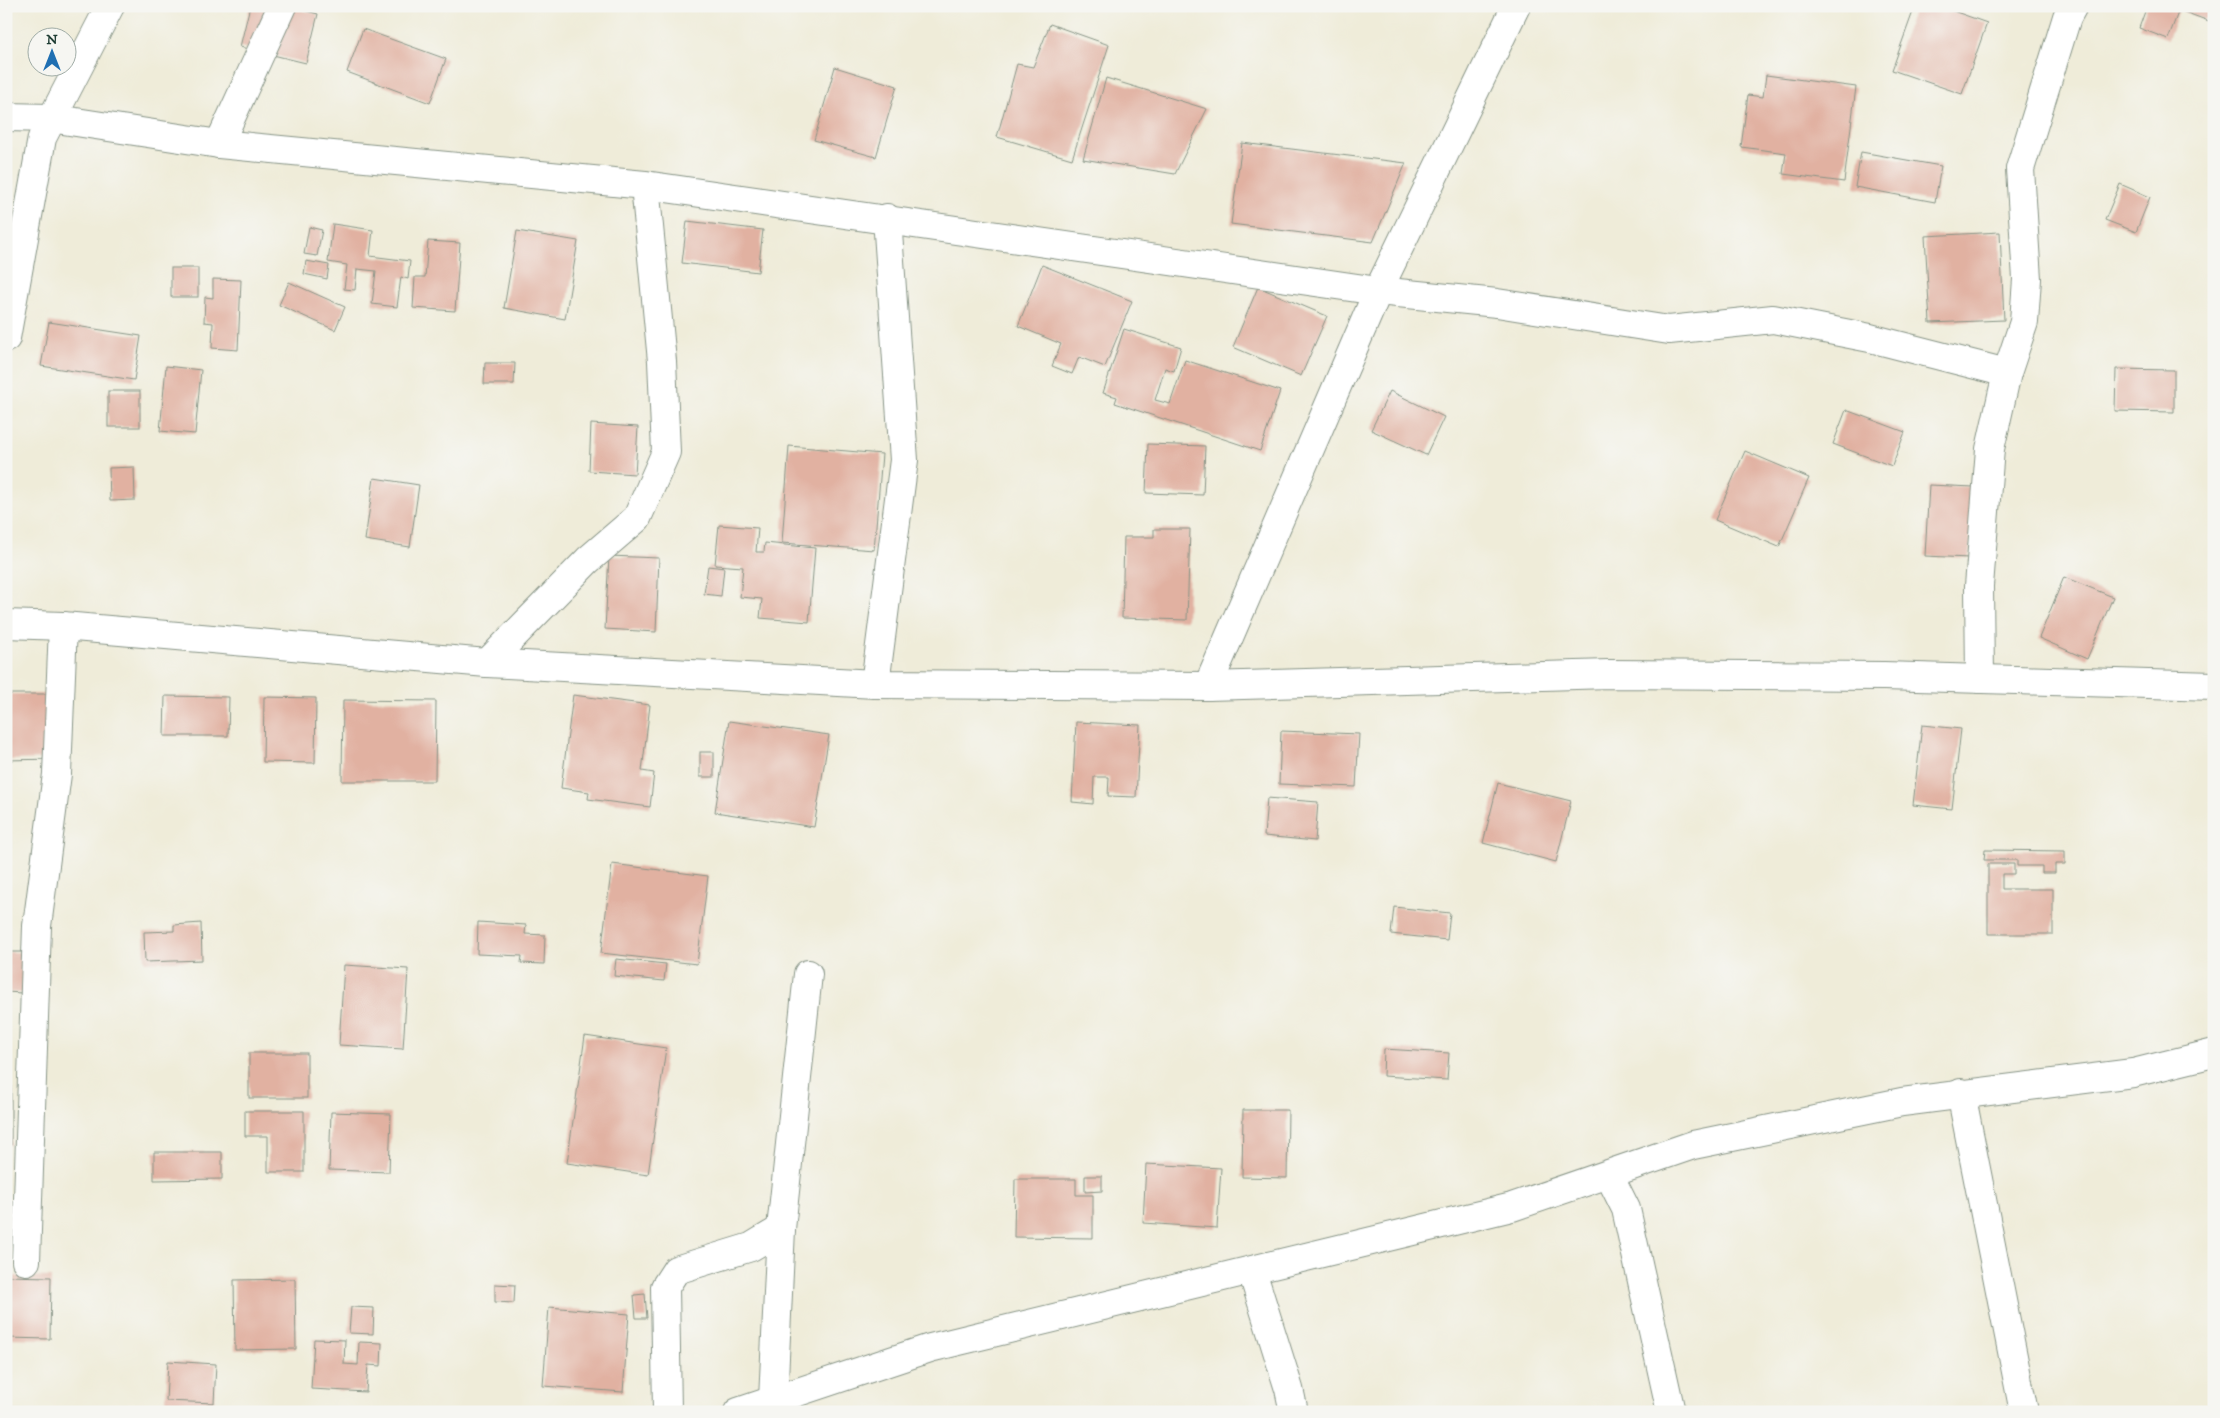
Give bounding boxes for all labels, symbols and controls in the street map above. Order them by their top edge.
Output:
north arrow [28,28,78,78]
text: N [46,31,58,49]

